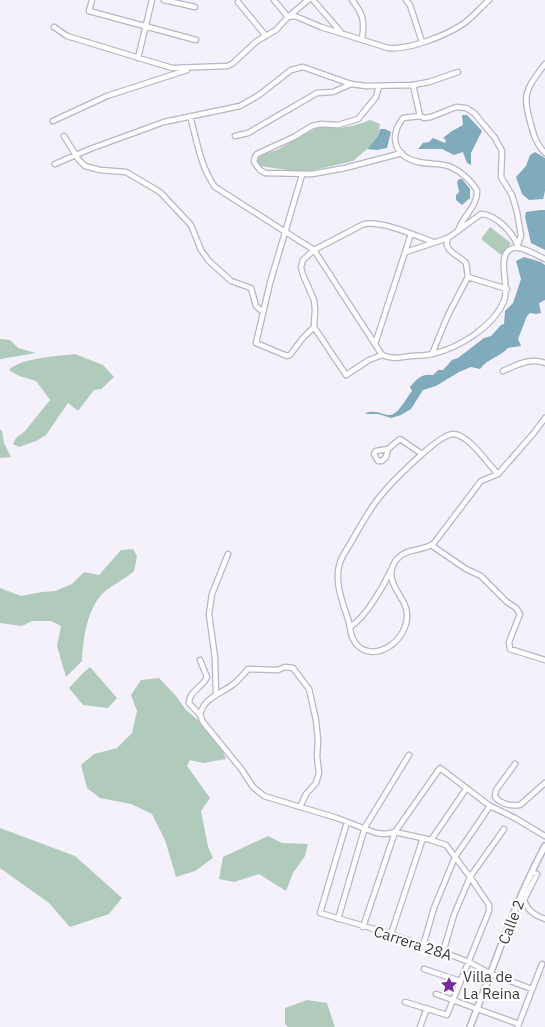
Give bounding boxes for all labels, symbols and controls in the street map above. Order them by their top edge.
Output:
street label: Calle 2 [494,897,528,947]
street label: Carrera 28A [371,921,455,965]
place label: Villa de La Reina [463,967,520,1003]
place icon: Villa de La Reina [439,975,459,995]

